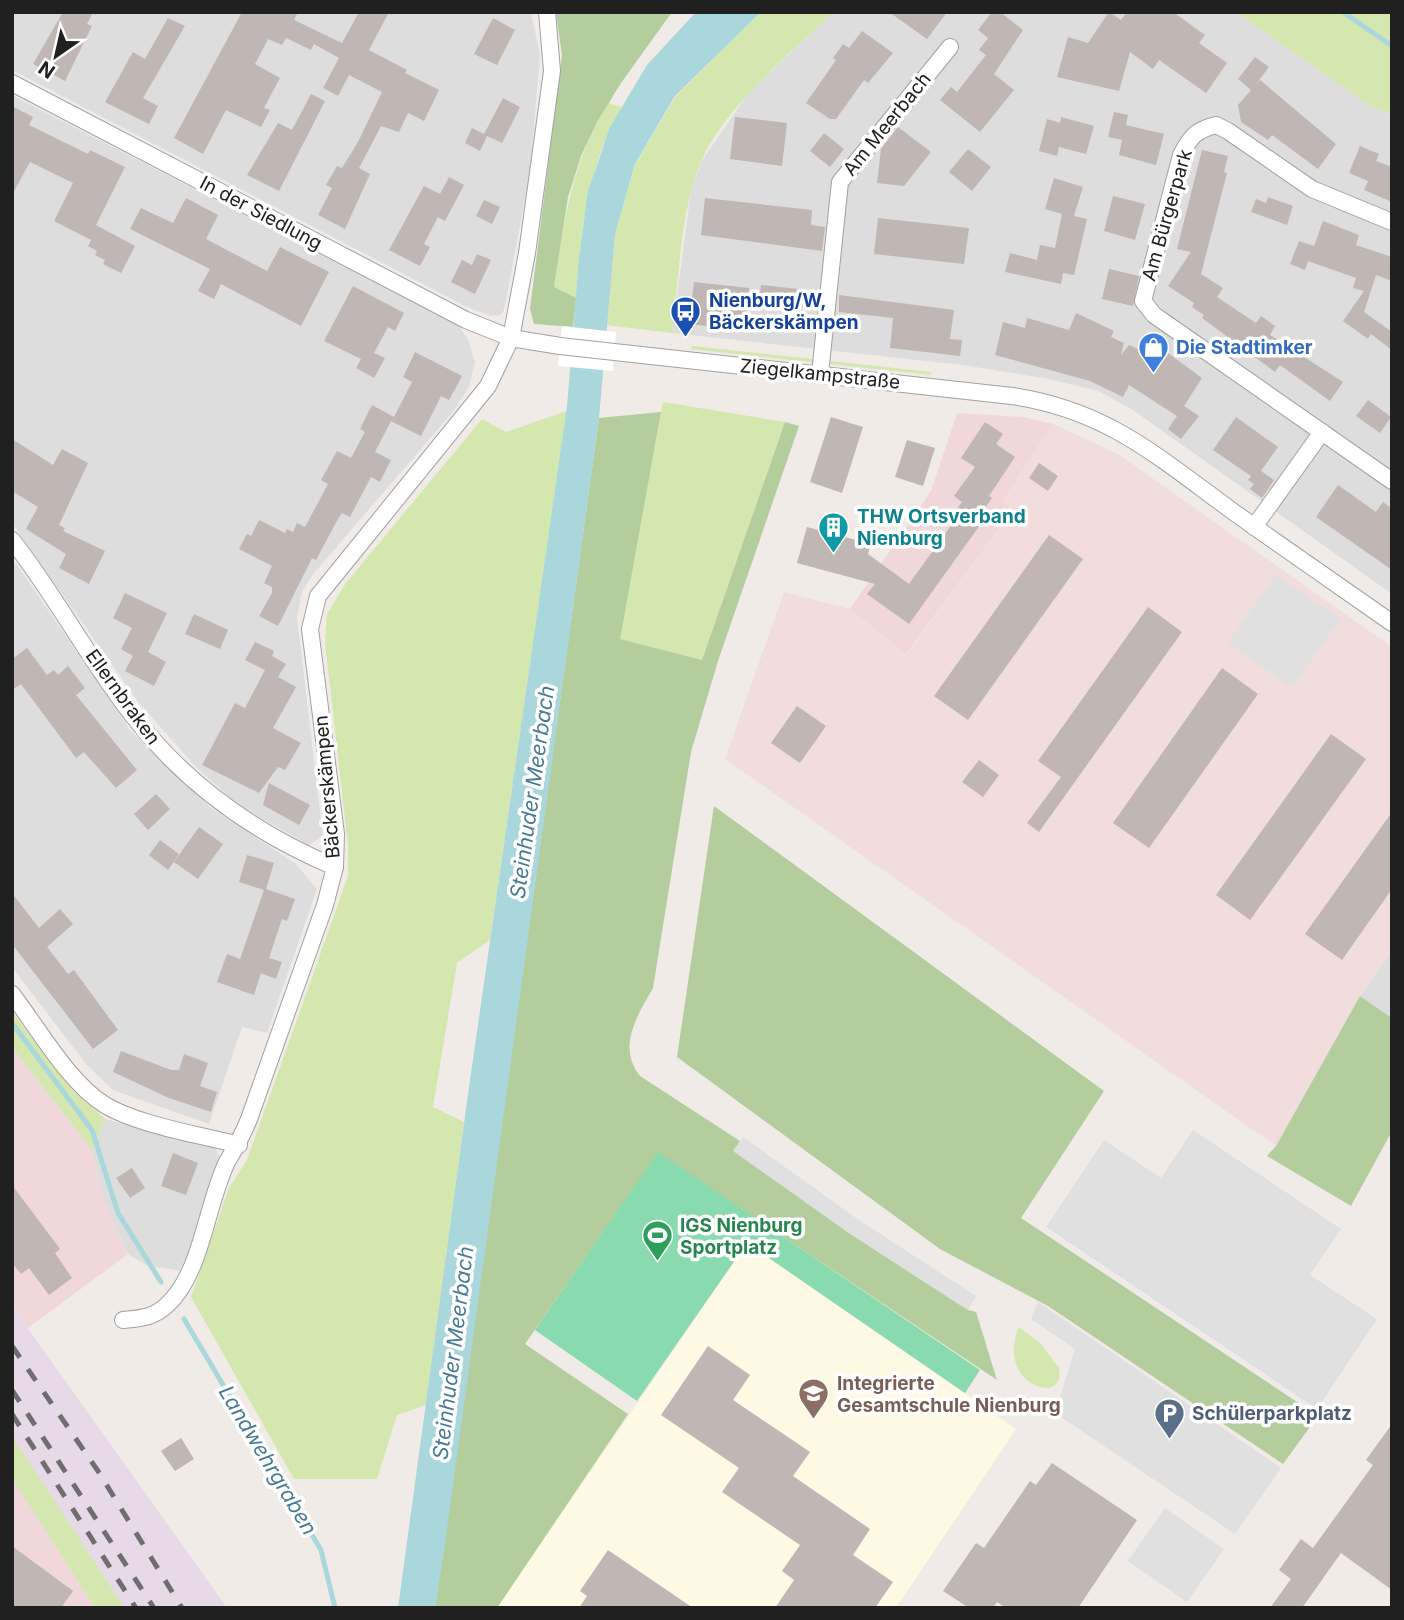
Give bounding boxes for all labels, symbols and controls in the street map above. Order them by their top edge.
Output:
north arrow [21,21,91,91]
text: N [34,56,59,83]
street label: Am Meerbach [838,68,936,180]
street label: Am Bürgerpark [1137,146,1197,284]
street label: In der Siedlung [196,171,326,255]
place label: Nienburg/W, Bäckerskämpen [709,289,859,334]
bus stop icon: Nienburg/W, Bäckerskämpen [669,294,703,338]
shop icon: Die Stadtimker [1136,330,1170,374]
place label: Die Stadtimker [1176,336,1313,359]
street label: Ziegelkampstraße [739,354,901,394]
place label: THW Ortsverband Nienburg [857,505,1026,550]
building icon: THW Ortsverband Nienburg [817,510,851,554]
street label: Ellernbraken [81,645,165,749]
water label: Steinhuder Meerbach [505,684,559,900]
street label: Bäckerskämpen [309,714,345,860]
place label: IGS Nienburg Sportplatz [680,1214,802,1259]
sports icon: IGS Nienburg Sportplatz [640,1219,674,1263]
water label: Steinhuder Meerbach [427,1245,479,1461]
place label: Integrierte Gesamtschule Nienburg [837,1372,1061,1417]
school or university icon: Integrierte Gesamtschule Nienburg [797,1377,831,1421]
water label: Landwehrgraben [214,1381,322,1539]
parking icon: Schülerparkplatz [1152,1396,1186,1440]
place label: Schülerparkplatz [1192,1402,1352,1425]

